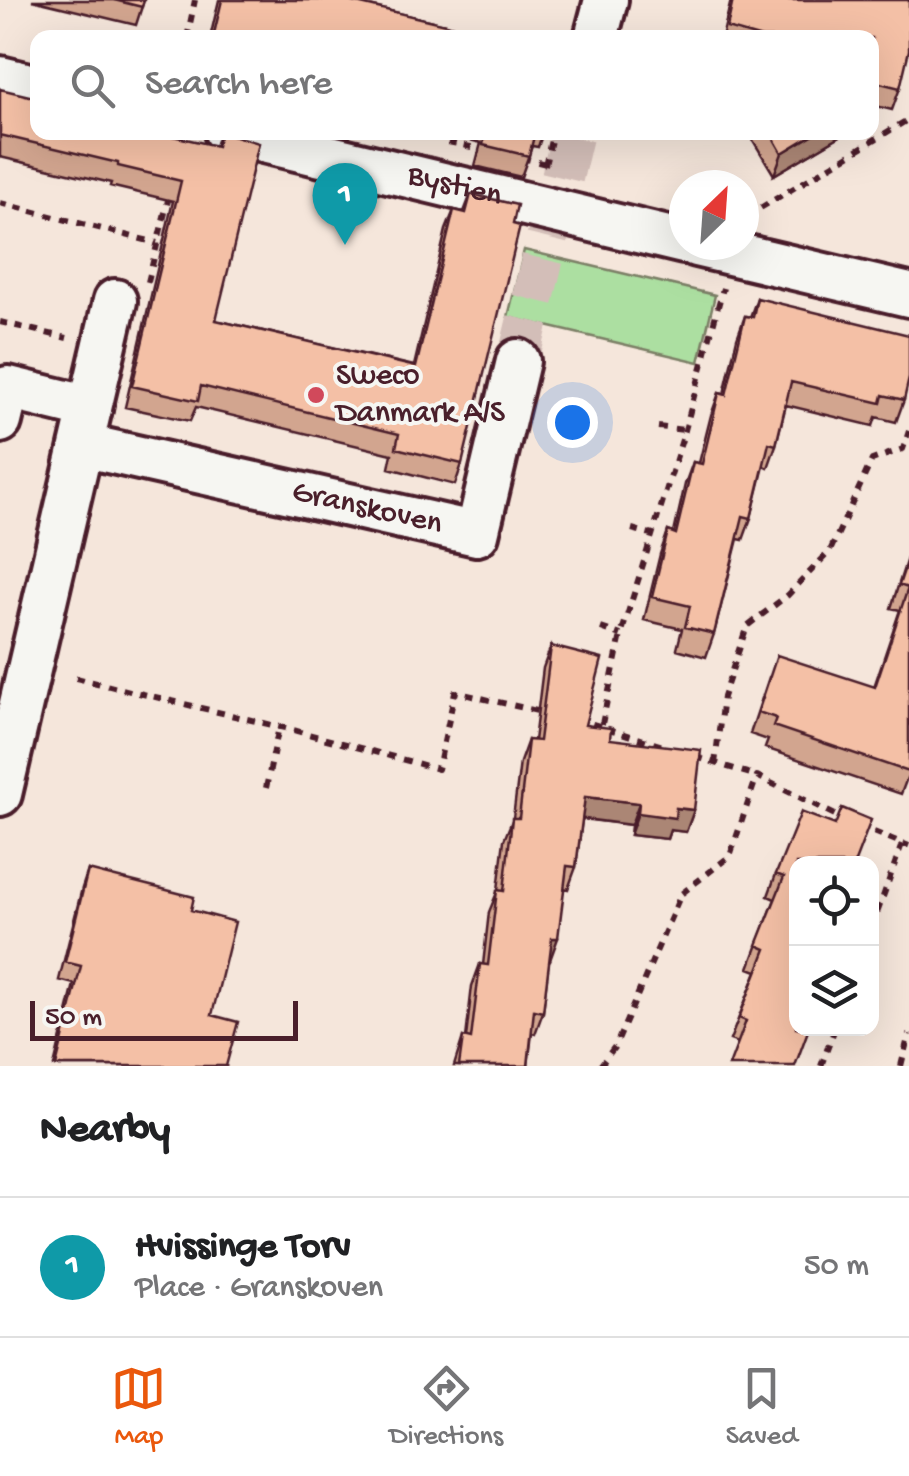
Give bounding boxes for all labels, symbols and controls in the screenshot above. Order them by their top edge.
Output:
search box [30,30,879,140]
icon: search [65,58,120,113]
text: Search here [145,63,332,107]
street label: Bystien [403,157,505,217]
pin: 1 [312,162,378,245]
north arrow [669,170,759,260]
place label: Sweco Danmark A/S [334,358,505,433]
marker: Sweco Danmark A/S [305,384,327,406]
your location [547,397,598,448]
street label: Granskoven [288,474,446,545]
map controls [789,856,879,1036]
button: locate [789,856,879,946]
button: layers [789,946,879,1036]
scale bar [30,996,298,1040]
text: 50 m [45,1002,102,1035]
text: Nearby [40,1107,170,1156]
text: Hvissinge Torv [135,1226,351,1270]
text: 1 [66,1248,79,1286]
text: 50 m [804,1248,869,1286]
text: Place · Granskoven [135,1270,383,1308]
tab: Map [111,1361,166,1454]
tab: Directions [389,1361,503,1454]
tab: Saved [726,1361,798,1454]

